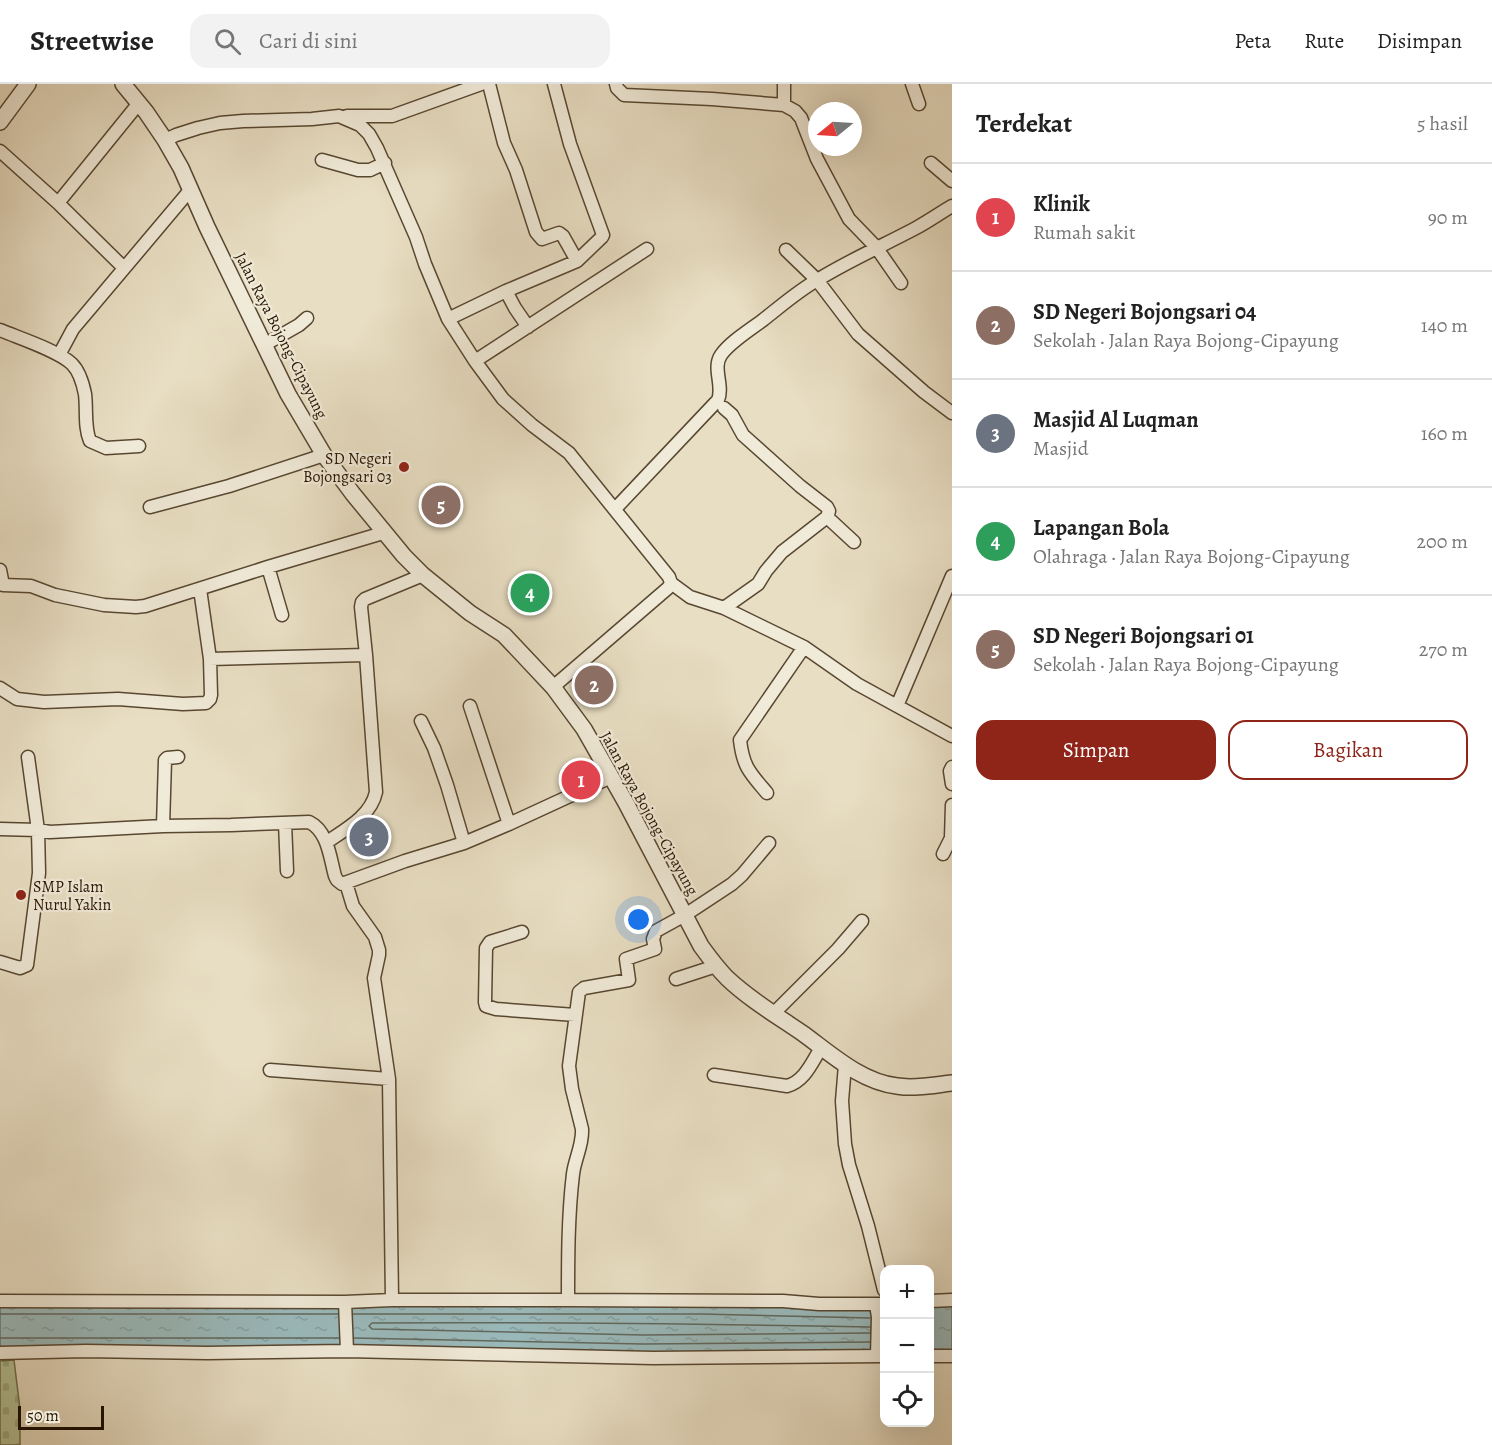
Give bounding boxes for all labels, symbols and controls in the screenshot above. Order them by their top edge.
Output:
search box [190,14,610,68]
text: Streetwise [30,22,154,60]
icon: search [211,25,244,58]
text: Cari di sini [259,26,358,56]
text: Peta [1234,27,1271,55]
text: Rute [1304,27,1344,55]
text: Disimpan [1377,27,1462,55]
north arrow [808,102,862,156]
text: Terdekat [976,106,1072,141]
text: 5 hasil [1417,110,1468,137]
text: Klinik [1033,189,1090,219]
text: 1 [992,204,999,231]
text: 90 m [1428,204,1468,231]
text: Rumah sakit [1033,219,1136,246]
street label: Jalan Raya Bojong-Cipayung [229,248,333,423]
text: SD Negeri Bojongsari 04 [1033,297,1256,327]
text: 2 [991,312,1000,339]
text: 140 m [1421,312,1468,339]
text: Sekolah · Jalan Raya Bojong-Cipayung [1033,327,1339,354]
text: Masjid Al Luqman [1033,405,1199,435]
text: 3 [991,420,1000,447]
text: 160 m [1421,420,1468,447]
text: Masjid [1033,435,1088,462]
place label: SD Negeri Bojongsari 03 [303,448,392,488]
marker: SD Negeri Bojongsari 03 [397,460,411,474]
pin: 5 [422,482,460,528]
text: Lapangan Bola [1033,513,1169,543]
text: 4 [991,528,1000,555]
text: 200 m [1417,528,1468,555]
text: Olahraga · Jalan Raya Bojong-Cipayung [1033,543,1350,570]
pin: 4 [510,570,550,616]
text: SD Negeri Bojongsari 01 [1033,621,1254,651]
text: 5 [991,636,1000,663]
text: 270 m [1419,636,1468,663]
text: Sekolah · Jalan Raya Bojong-Cipayung [1033,651,1339,678]
pin: 2 [574,662,614,708]
button: Simpan [976,720,1216,780]
button: Bagikan [1228,720,1468,780]
street label: Jalan Raya Bojong-Cipayung [595,728,703,899]
pin: 1 [562,758,600,802]
pin: 3 [350,814,388,860]
place label: SMP Islam Nurul Yakin [33,876,112,916]
marker: SMP Islam Nurul Yakin [14,888,28,902]
your location [624,905,653,934]
map controls [880,1265,934,1427]
button: + [880,1265,934,1319]
button: − [880,1319,934,1373]
button: locate [880,1373,934,1427]
scale bar [18,1403,104,1430]
text: 50 m [27,1405,59,1427]

